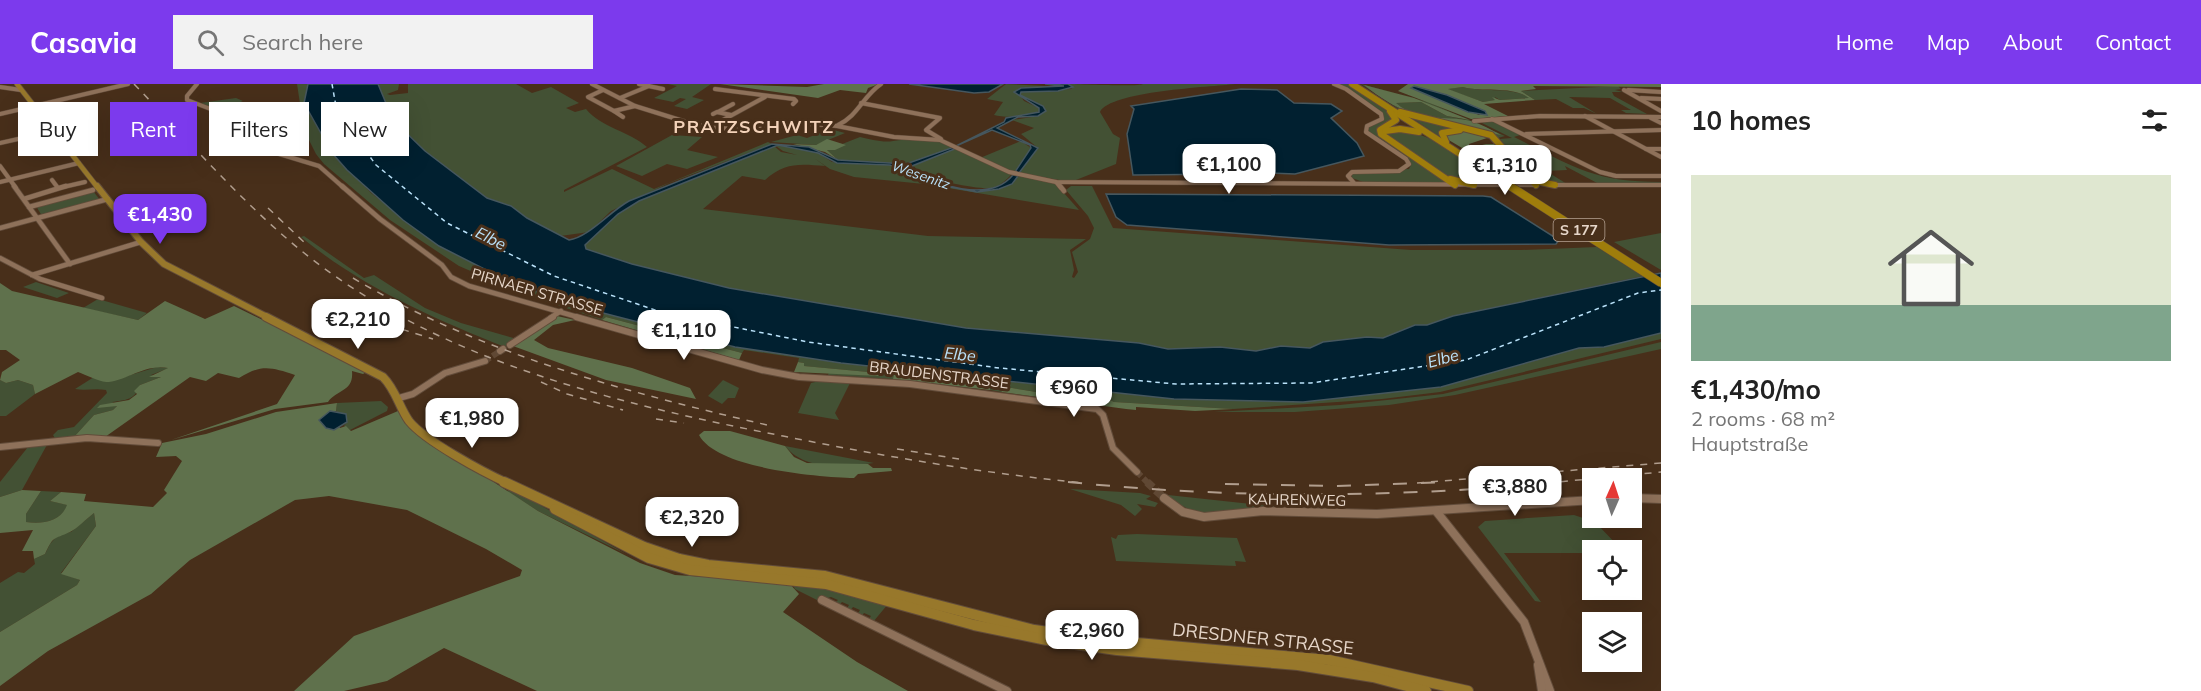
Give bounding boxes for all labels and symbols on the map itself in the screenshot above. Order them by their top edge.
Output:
district label: PRATZSCHWITZ [673,115,835,138]
pin: €1,100 [1180,144,1278,195]
pin: €1,310 [1456,145,1554,196]
water label: Wesenitz [889,157,953,194]
pin: €1,430 [111,194,209,245]
road number: S 177 [1554,219,1604,241]
water label: Elbe [472,222,510,254]
street label: PIRNAER STRASSE [469,264,605,319]
pin: €2,210 [309,299,407,350]
pin: €1,110 [635,310,733,361]
water label: Elbe [943,342,977,366]
water label: Elbe [1425,344,1461,372]
street label: BRAUDENSTRASSE [868,357,1010,393]
pin: €960 [1038,367,1110,418]
pin: €1,980 [423,398,521,449]
pin: €3,880 [1466,466,1564,517]
north arrow [1582,468,1642,528]
street label: KAHRENWEG [1248,489,1346,510]
pin: €2,320 [643,497,741,548]
pin: €2,960 [1043,610,1141,661]
street label: DRESDNER STRASSE [1171,618,1355,659]

